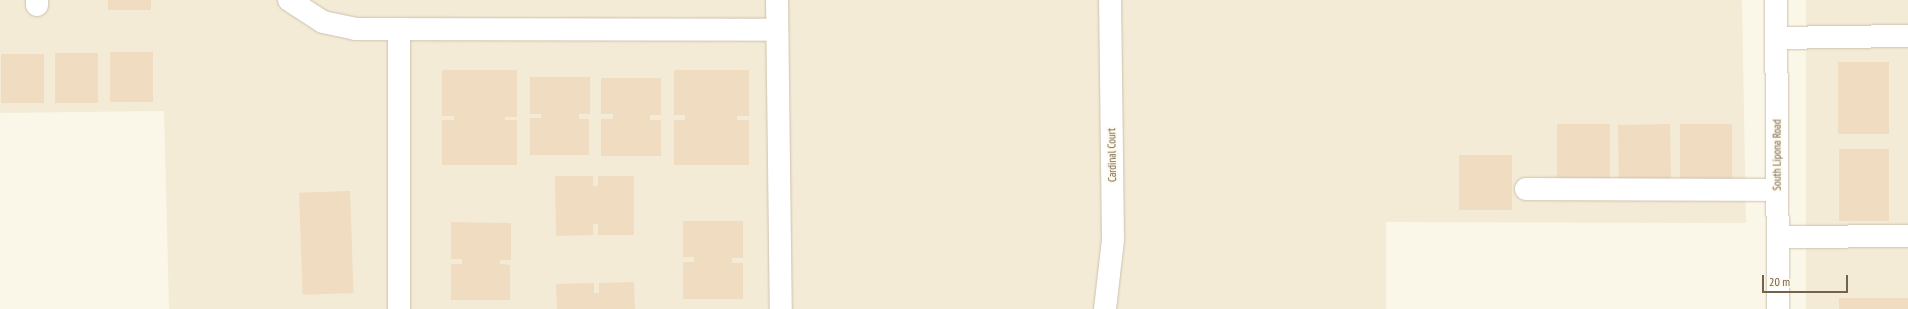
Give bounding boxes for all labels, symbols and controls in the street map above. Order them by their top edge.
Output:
street label: South Lipona Road [1770,119,1784,191]
street label: Cardinal Court [1105,128,1119,182]
scale bar [1764,267,1850,293]
text: 20 m [1769,274,1790,289]

